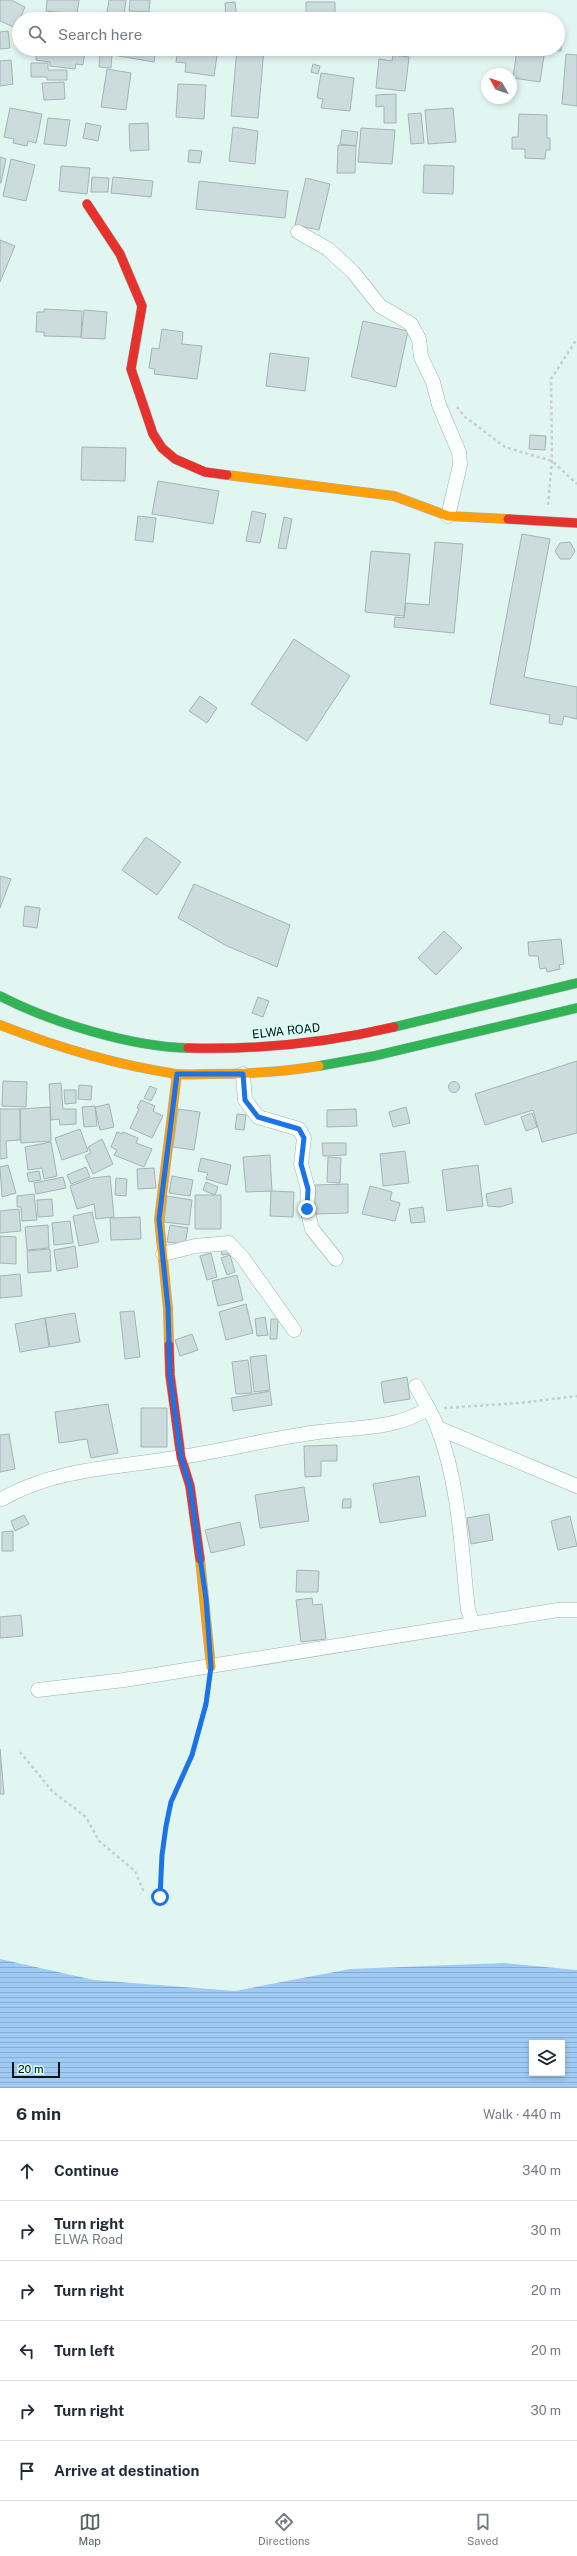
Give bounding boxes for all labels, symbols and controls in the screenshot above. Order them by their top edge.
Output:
search box [12,12,565,56]
icon: search [26,23,48,45]
text: Search here [58,26,142,43]
north arrow [481,68,517,104]
street label: ELWA ROAD [251,1020,321,1042]
route end [298,1200,316,1218]
route start [151,1888,169,1906]
map controls [529,2040,565,2076]
button: layers [529,2040,565,2076]
scale bar [12,2060,60,2079]
text: 20 m [18,2063,43,2075]
text: 6 min [16,2104,61,2124]
text: Walk · 440 m [483,2107,561,2122]
icon: ahead [16,2160,38,2182]
text: Continue [54,2162,119,2179]
text: 340 m [522,2163,561,2178]
text: Turn right [54,2215,124,2232]
icon: right [16,2220,38,2242]
text: 30 m [531,2223,561,2238]
text: ELWA Road [54,2232,123,2247]
icon: right [16,2280,38,2302]
text: Turn right [54,2282,124,2299]
text: 20 m [531,2283,561,2298]
icon: left [16,2340,38,2362]
text: Turn left [54,2342,115,2359]
text: 20 m [531,2343,561,2358]
icon: right [16,2400,38,2422]
text: Turn right [54,2402,124,2419]
text: 30 m [531,2403,561,2418]
icon: arrive [16,2460,38,2482]
text: Arrive at destination [54,2462,199,2479]
tab: Map [79,2511,101,2547]
tab: Directions [258,2511,310,2547]
tab: Saved [467,2511,498,2547]

